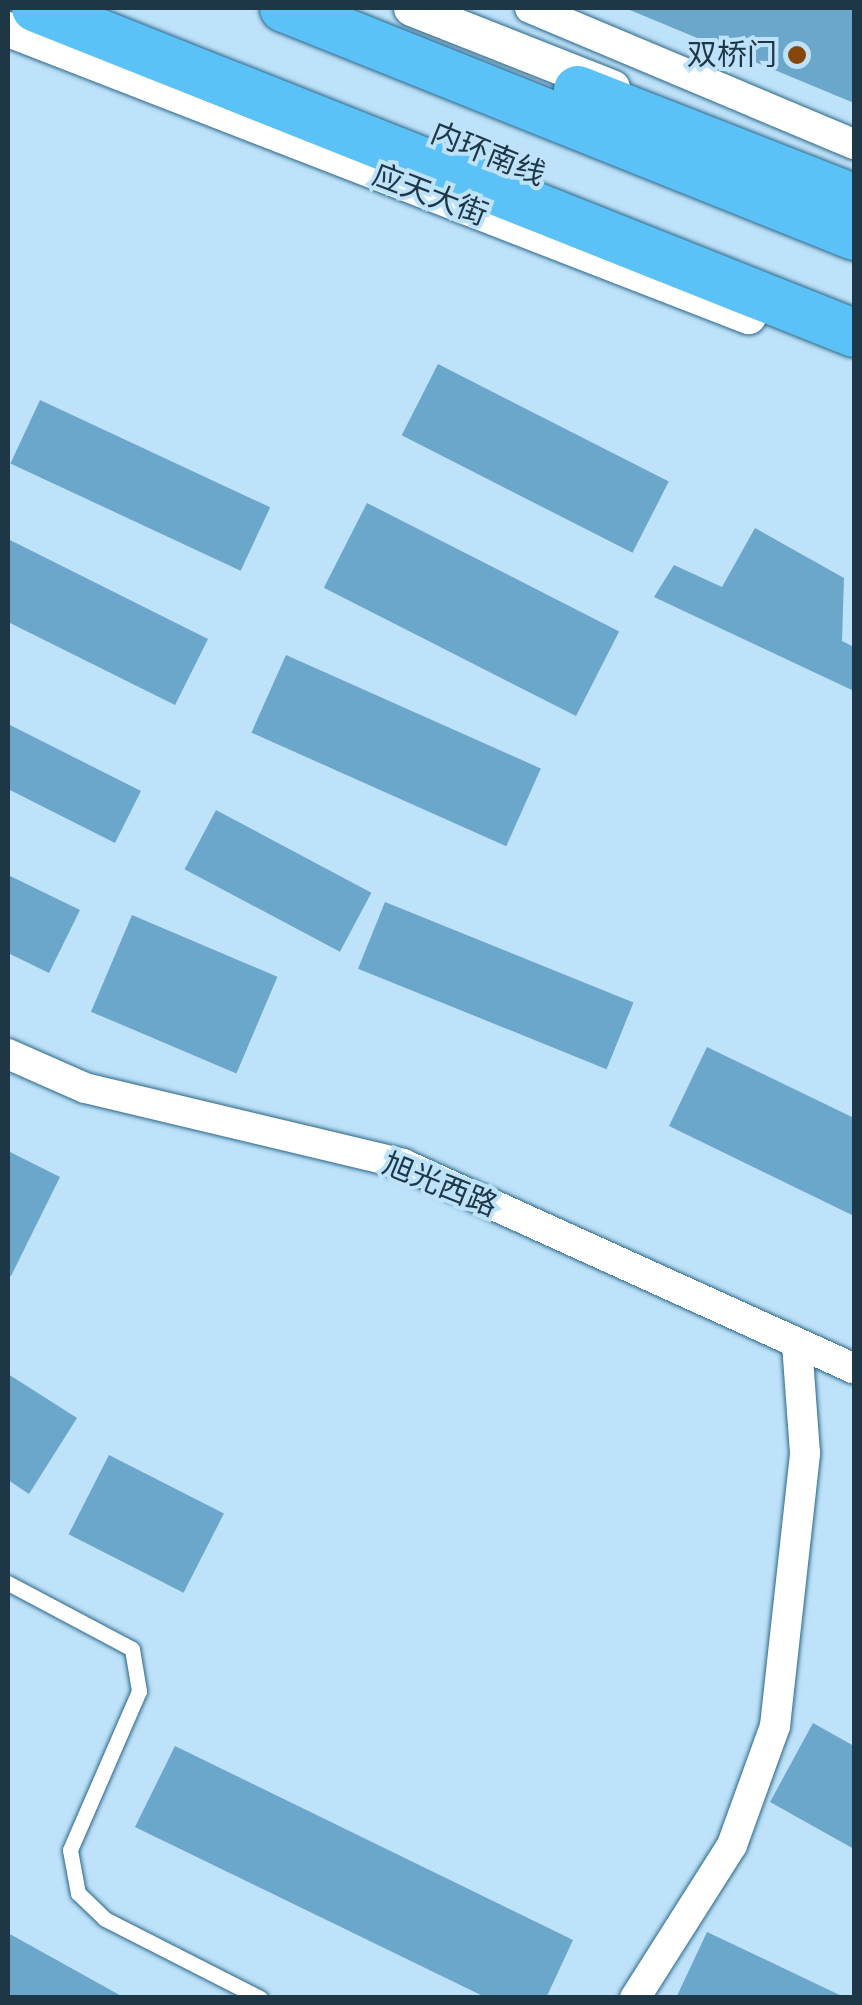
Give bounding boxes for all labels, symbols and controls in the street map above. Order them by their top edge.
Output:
place label: 双桥门 [687,37,777,73]
marker: 双桥门 [786,44,808,66]
street label: 内环南线 [426,115,550,193]
street label: 应天大街 [368,157,492,233]
street label: 旭光西路 [378,1146,502,1224]

